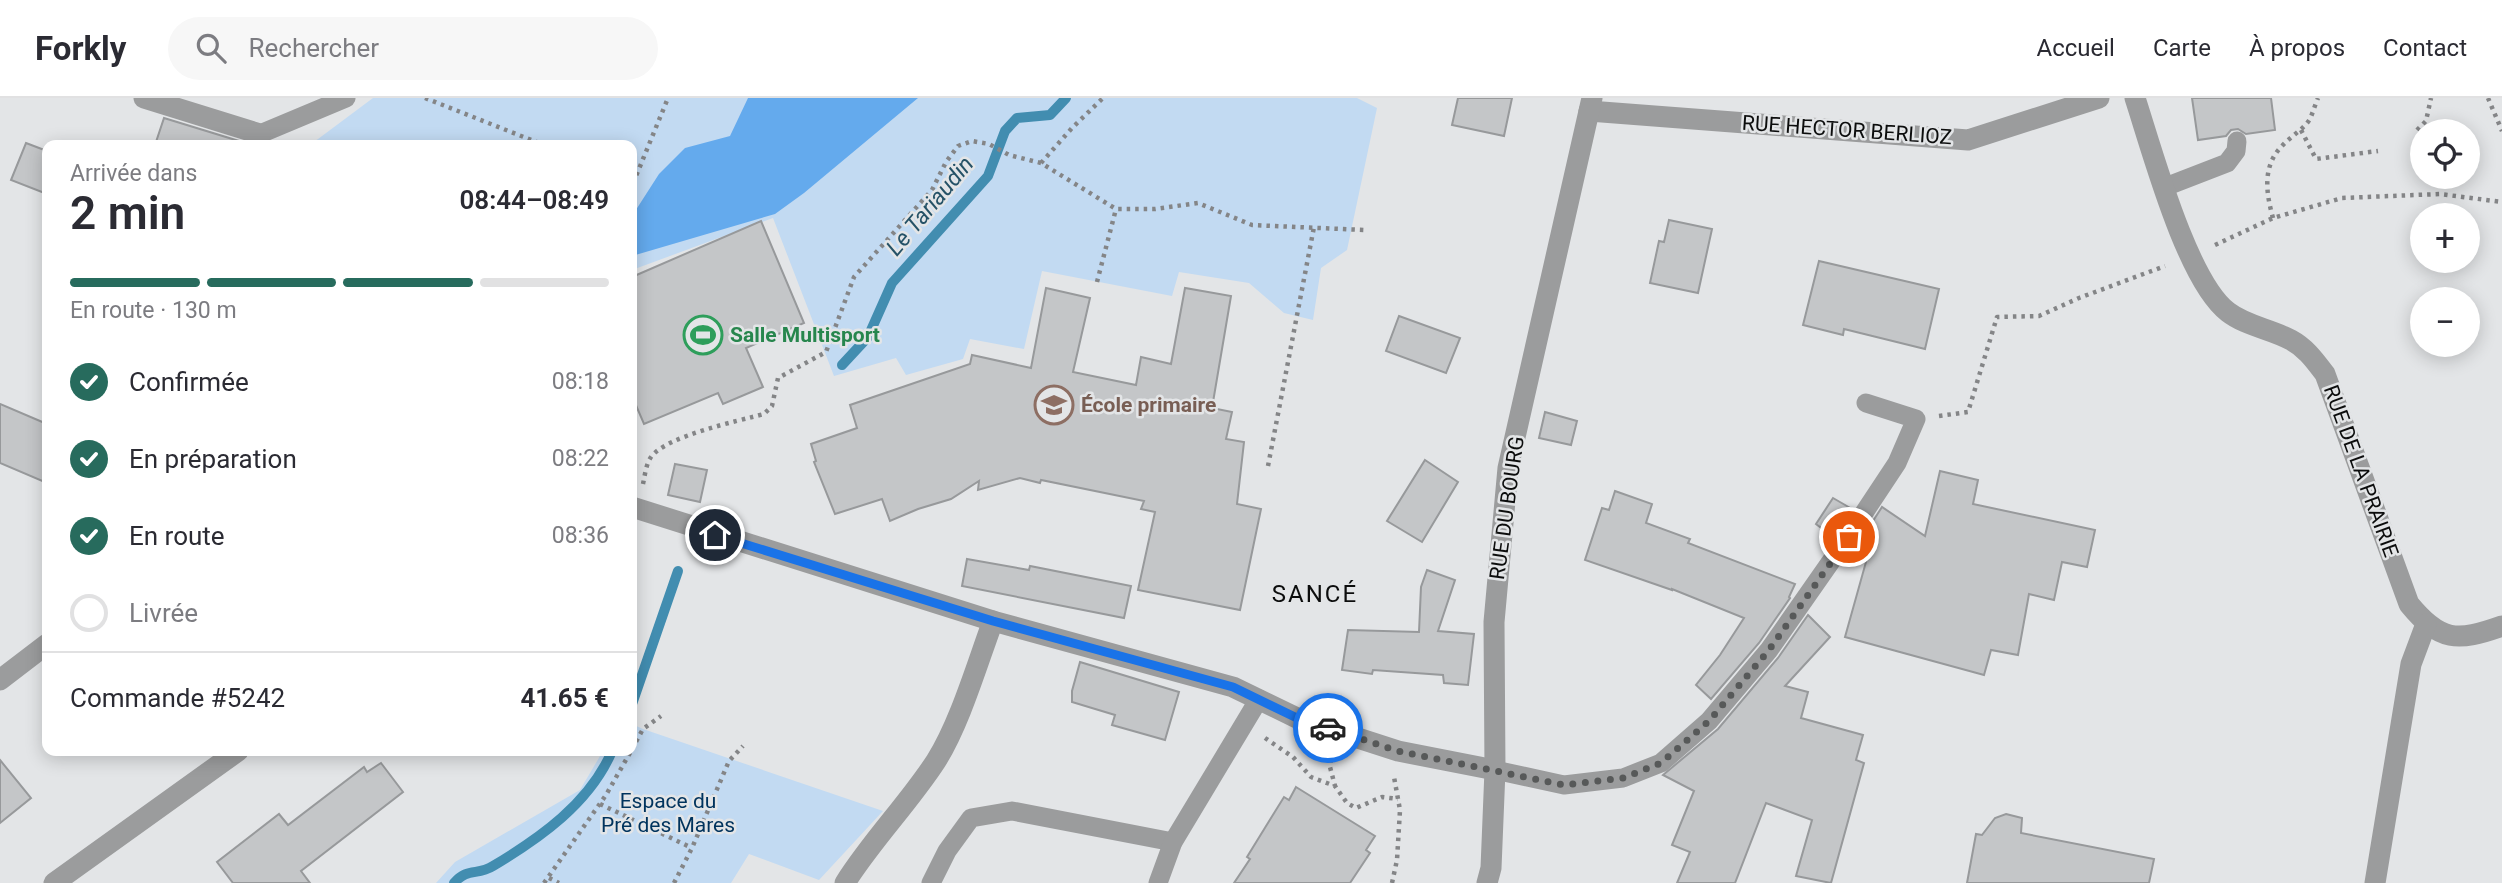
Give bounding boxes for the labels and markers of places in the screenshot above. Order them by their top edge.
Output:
sports icon: Salle Multisport [682,314,724,356]
place label: Salle Multisport [730,323,880,347]
school or university icon: École primaire [1033,384,1075,426]
place label: École primaire [1081,393,1216,417]
pin [685,505,745,565]
pin [1819,507,1879,567]

